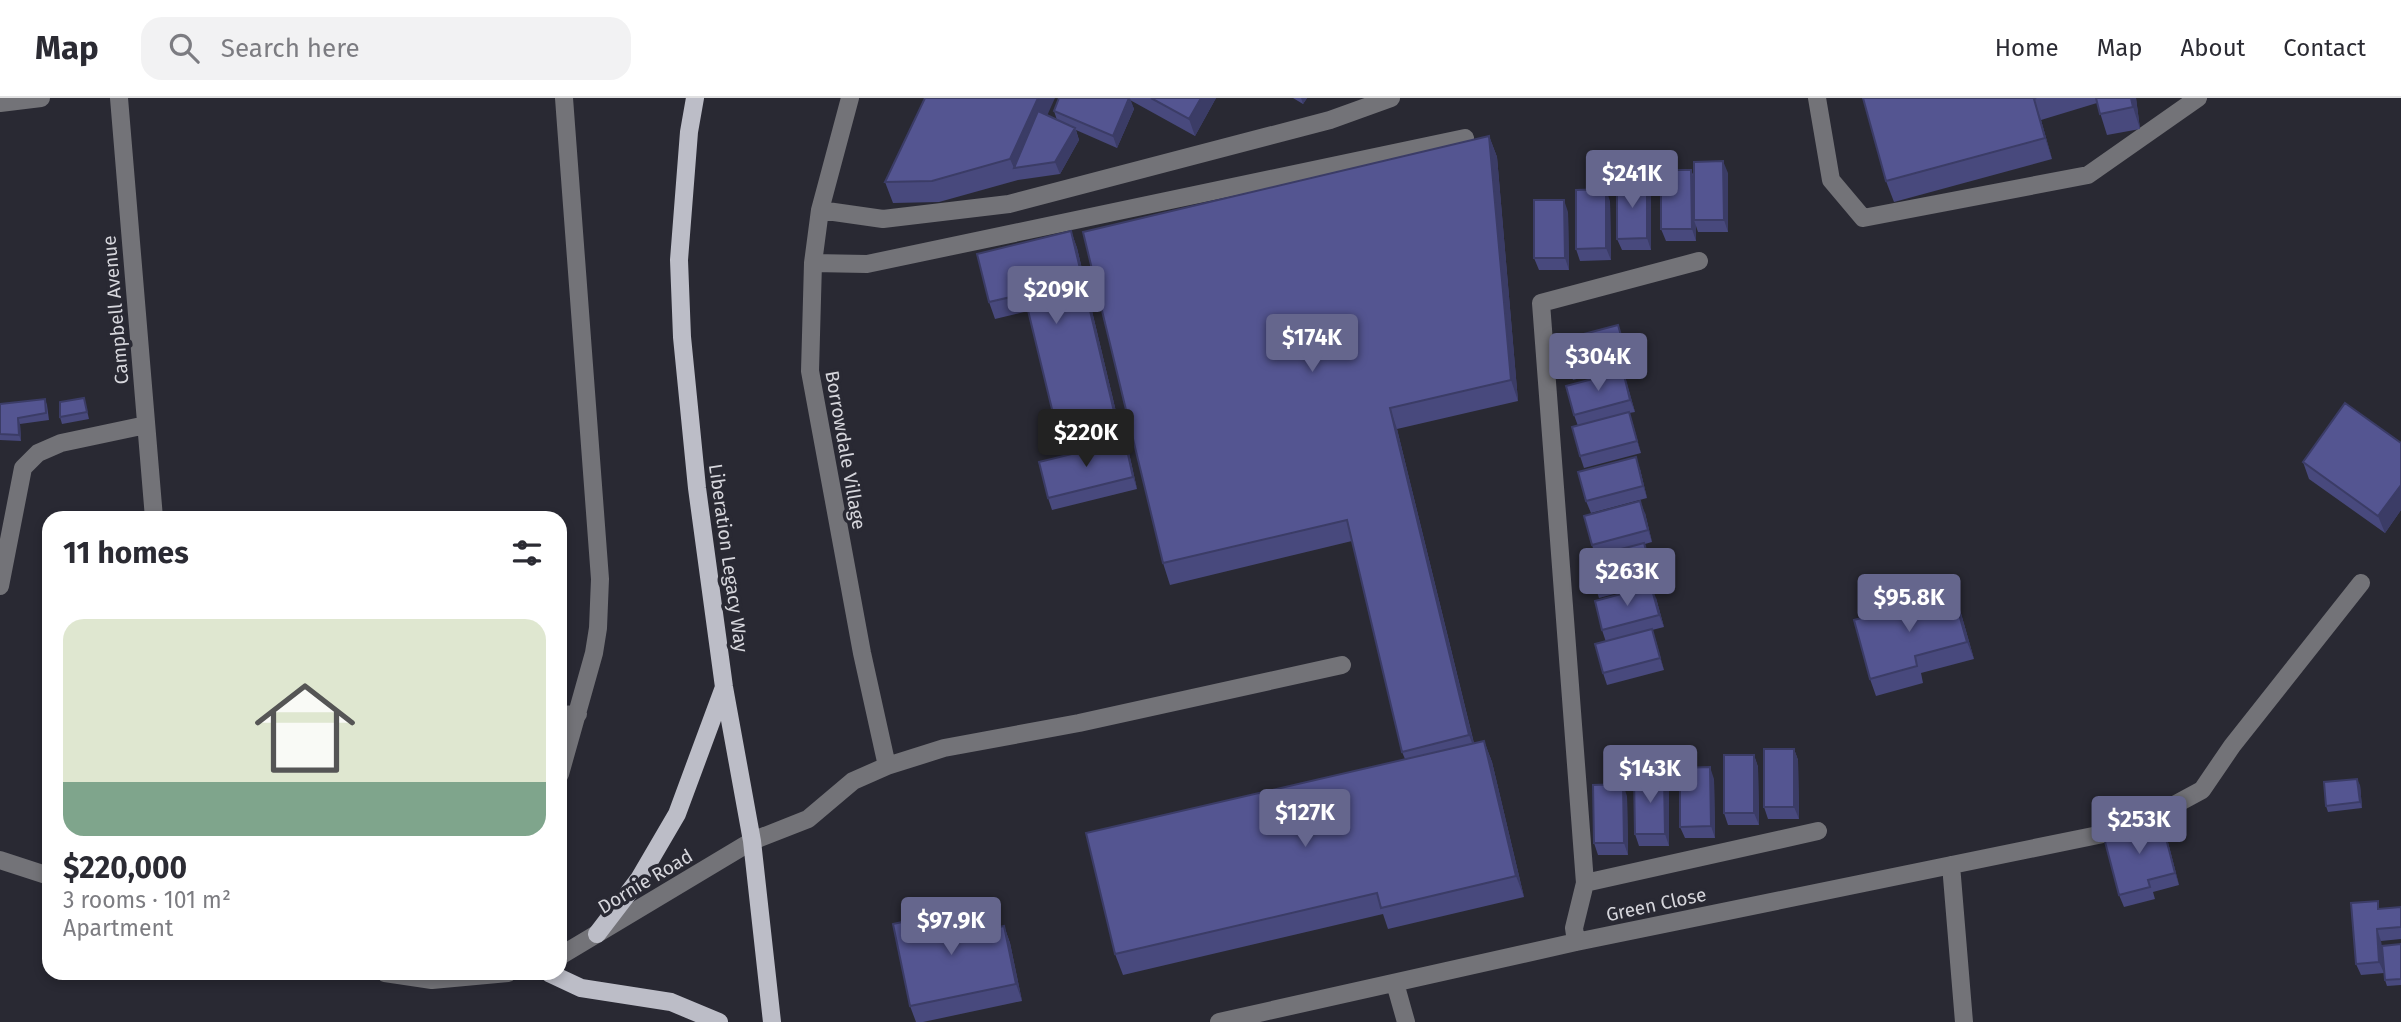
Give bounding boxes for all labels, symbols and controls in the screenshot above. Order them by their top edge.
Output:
search box [141,17,631,80]
text: Map [35,28,99,68]
icon: search [165,29,203,67]
text: Search here [221,33,360,64]
text: Home [1995,34,2059,62]
text: Map [2097,34,2143,62]
text: About [2181,34,2245,62]
text: Contact [2283,34,2366,62]
pin: $241K [1583,150,1681,210]
text: $241K [1602,159,1662,187]
street label: Campbell Avenue [98,235,133,385]
pin: $209K [1007,266,1105,326]
text: $209K [1024,275,1088,303]
pin: $174K [1263,314,1361,374]
text: $174K [1282,323,1342,351]
pin: $304K [1549,334,1647,393]
text: $304K [1565,342,1631,370]
street label: Borrowdale Village [820,369,871,531]
pin: $220K [1037,410,1135,469]
text: $220K [1054,418,1118,446]
street label: Liberation Legacy Way [704,462,753,654]
icon: filters [508,534,546,572]
text: 11 homes [63,535,189,571]
pin: $263K [1578,548,1676,608]
text: $263K [1595,557,1659,585]
pin: $95.8K [1852,574,1966,634]
text: $95.8K [1874,583,1944,611]
icon: home [242,665,368,791]
pin: $143K [1601,746,1699,805]
text: $143K [1619,754,1681,782]
pin: $127K [1256,790,1354,849]
pin: $253K [2090,796,2188,856]
text: $127K [1275,798,1335,826]
text: $253K [2108,805,2170,833]
street label: Dornie Road [594,844,697,919]
text: $220,000 [63,850,187,886]
street label: Green Close [1604,883,1708,926]
text: 3 rooms · 101 m² [63,886,231,914]
pin: $97.9K [894,898,1008,957]
text: $97.9K [917,906,985,934]
text: Apartment [63,914,173,942]

